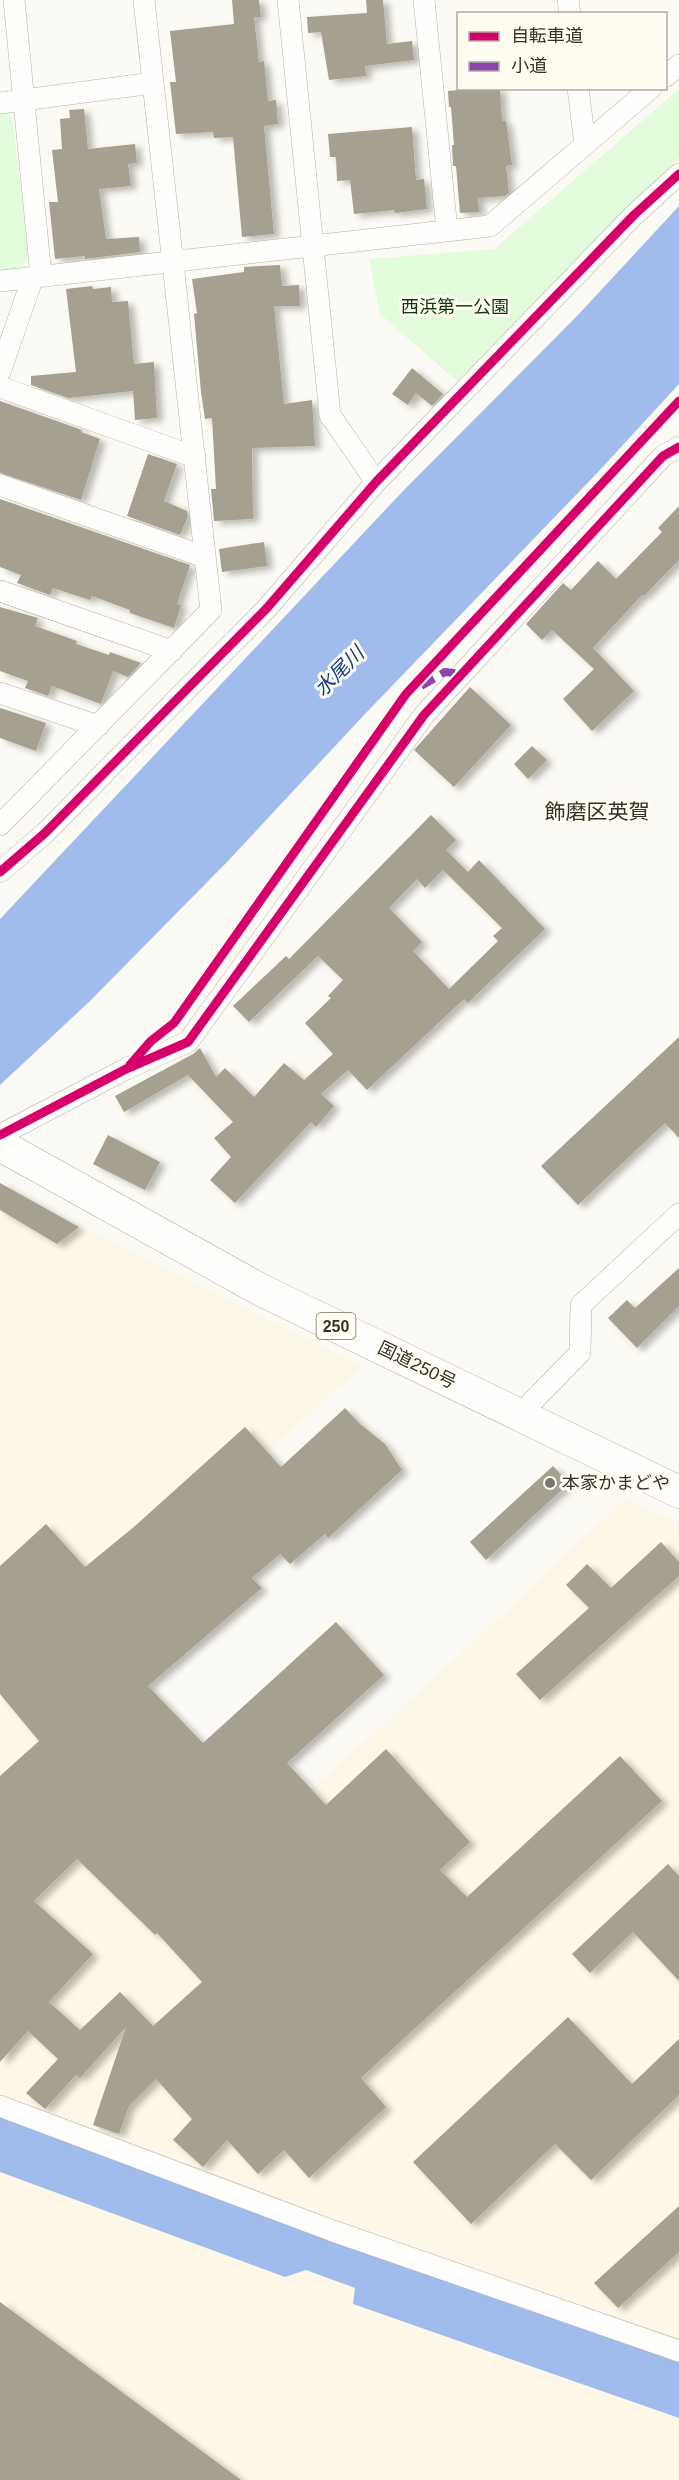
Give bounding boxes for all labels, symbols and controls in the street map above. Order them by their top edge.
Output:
legend [457,12,667,90]
text: 自転車道 [511,26,583,46]
text: 小道 [511,56,547,76]
park label: 西浜第一公園 [401,297,509,317]
water label: 水尾川 [310,641,369,700]
district label: 飾磨区英賀 [545,800,650,823]
road number: 250 [316,1313,356,1339]
street label: 国道250号 [375,1338,459,1392]
place label: 本家かまどや [562,1473,670,1493]
marker: 本家かまどや [543,1476,557,1490]

